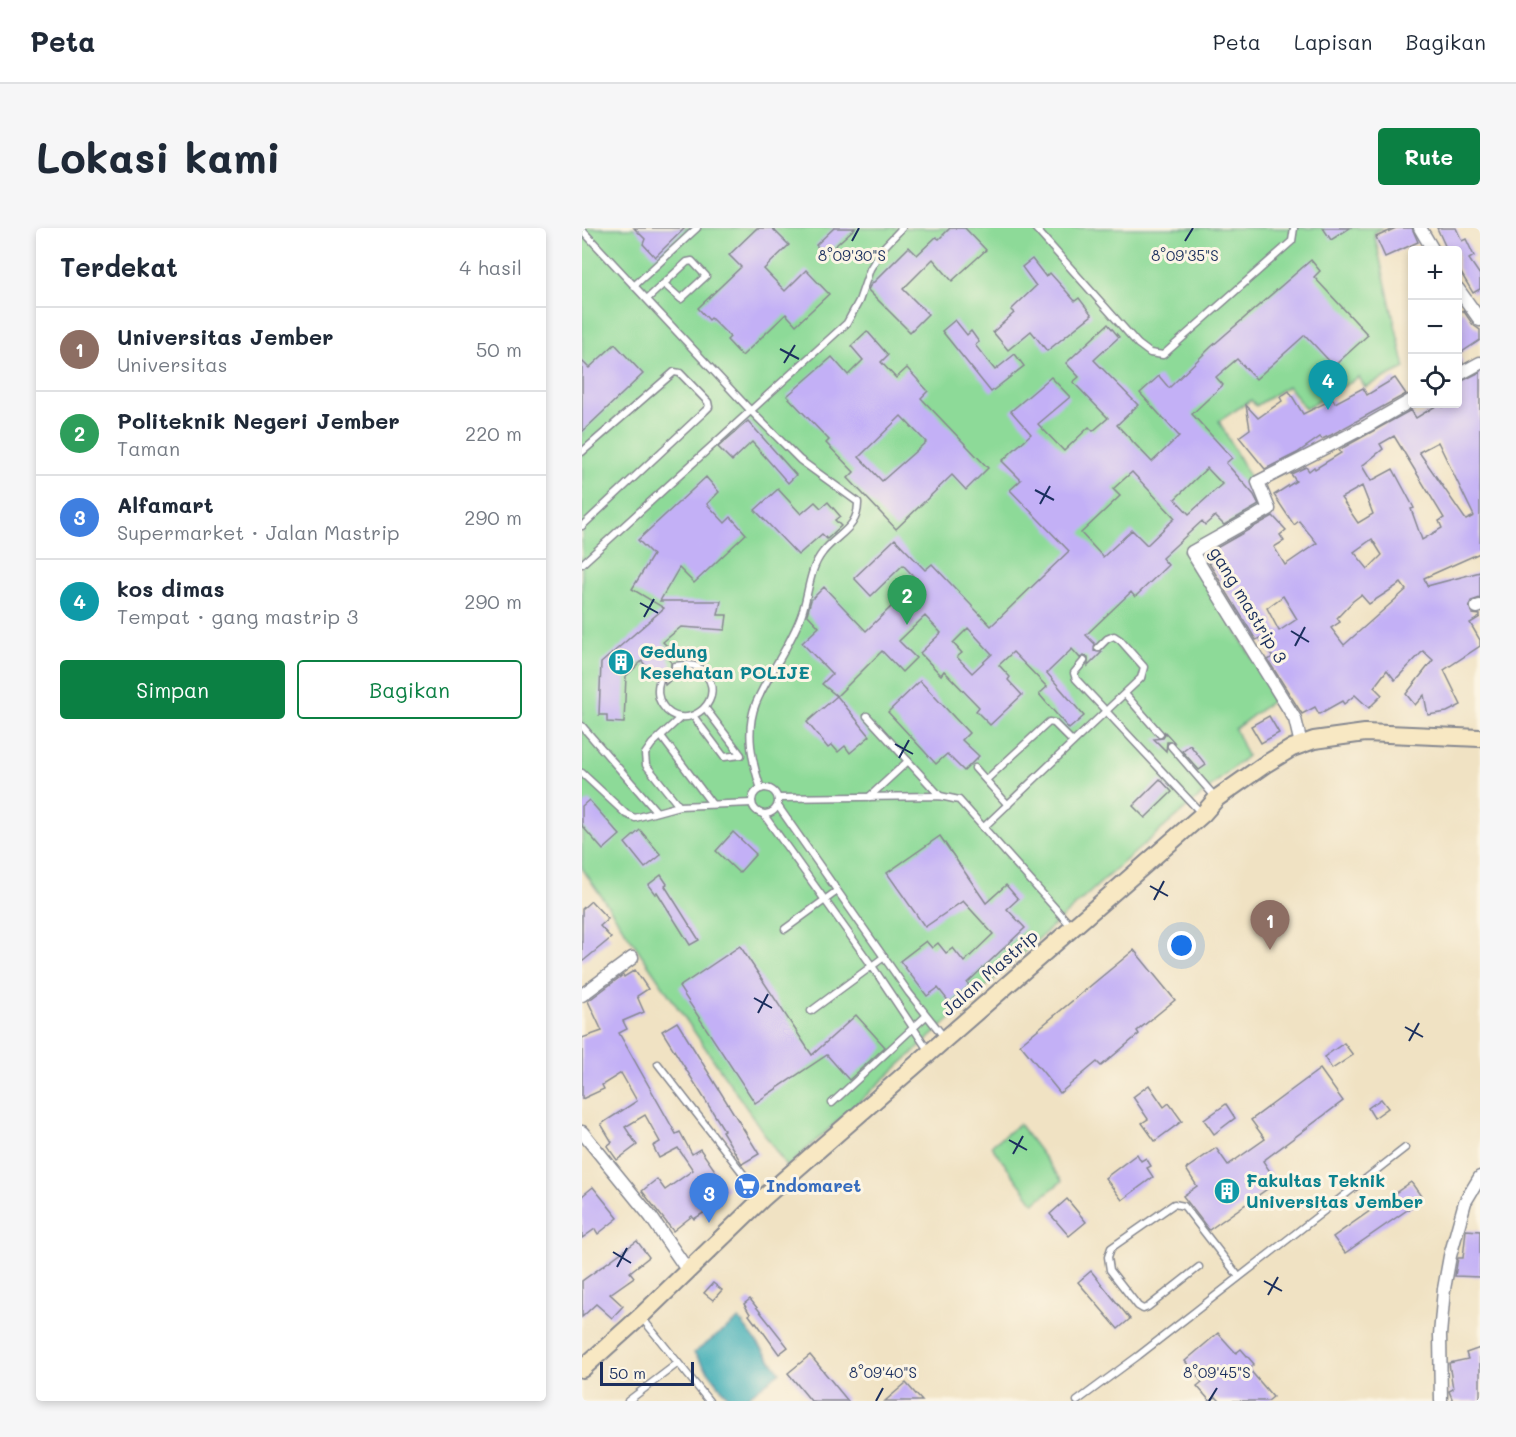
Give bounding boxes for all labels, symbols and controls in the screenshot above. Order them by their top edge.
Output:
text: Peta [30,23,95,59]
text: Peta [1213,28,1261,55]
text: Lapisan [1294,28,1372,55]
text: Bagikan [1405,28,1486,55]
button: Rute [1378,128,1480,185]
text: Lokasi kami [36,129,281,184]
text: 8°09'30"S [818,245,886,265]
text: 8°09'35"S [1151,245,1219,265]
map controls [1408,246,1462,408]
button: + [1408,246,1462,300]
text: Terdekat [60,250,178,284]
text: 4 hasil [459,254,522,280]
button: − [1408,300,1462,354]
text: Universitas Jember [117,322,334,351]
text: 1 [75,336,84,362]
text: 50 m [476,336,522,362]
text: Universitas [117,351,227,377]
button: locate [1408,354,1462,408]
pin: 4 [1308,360,1348,410]
text: Politeknik Negeri Jember [117,406,400,435]
text: 2 [74,420,85,446]
text: 220 m [465,420,522,446]
text: Taman [117,435,180,461]
text: Alfamart [117,490,213,519]
text: 3 [74,504,86,530]
text: 290 m [464,504,522,530]
text: Supermarket · Jalan Mastrip [117,519,400,545]
street label: gang mastrip 3 [1205,542,1293,667]
text: kos dimas [117,574,225,603]
pin: 2 [888,576,926,625]
text: 4 [73,588,86,614]
text: 290 m [464,588,522,614]
text: Tempat · gang mastrip 3 [117,603,358,629]
place label: Gedung Kesehatan POLIJE [640,639,810,684]
building icon: Gedung Kesehatan POLIJE [606,647,636,677]
button: Simpan [60,660,285,719]
button: Bagikan [297,660,522,719]
pin: 1 [1250,900,1290,950]
street label: Jalan Mastrip [936,924,1043,1021]
your location [1167,931,1196,960]
place label: Fakultas Teknik Universitas Jember [1246,1168,1423,1213]
supermarket icon: Indomaret [732,1171,762,1201]
place label: Indomaret [766,1173,861,1197]
pin: 3 [690,1174,728,1223]
building icon: Fakultas Teknik Universitas Jember [1212,1176,1242,1206]
scale bar [600,1359,694,1386]
text: 50 m [609,1362,646,1383]
text: 8°09'40"S [849,1362,917,1382]
text: 8°09'45"S [1183,1362,1251,1382]

